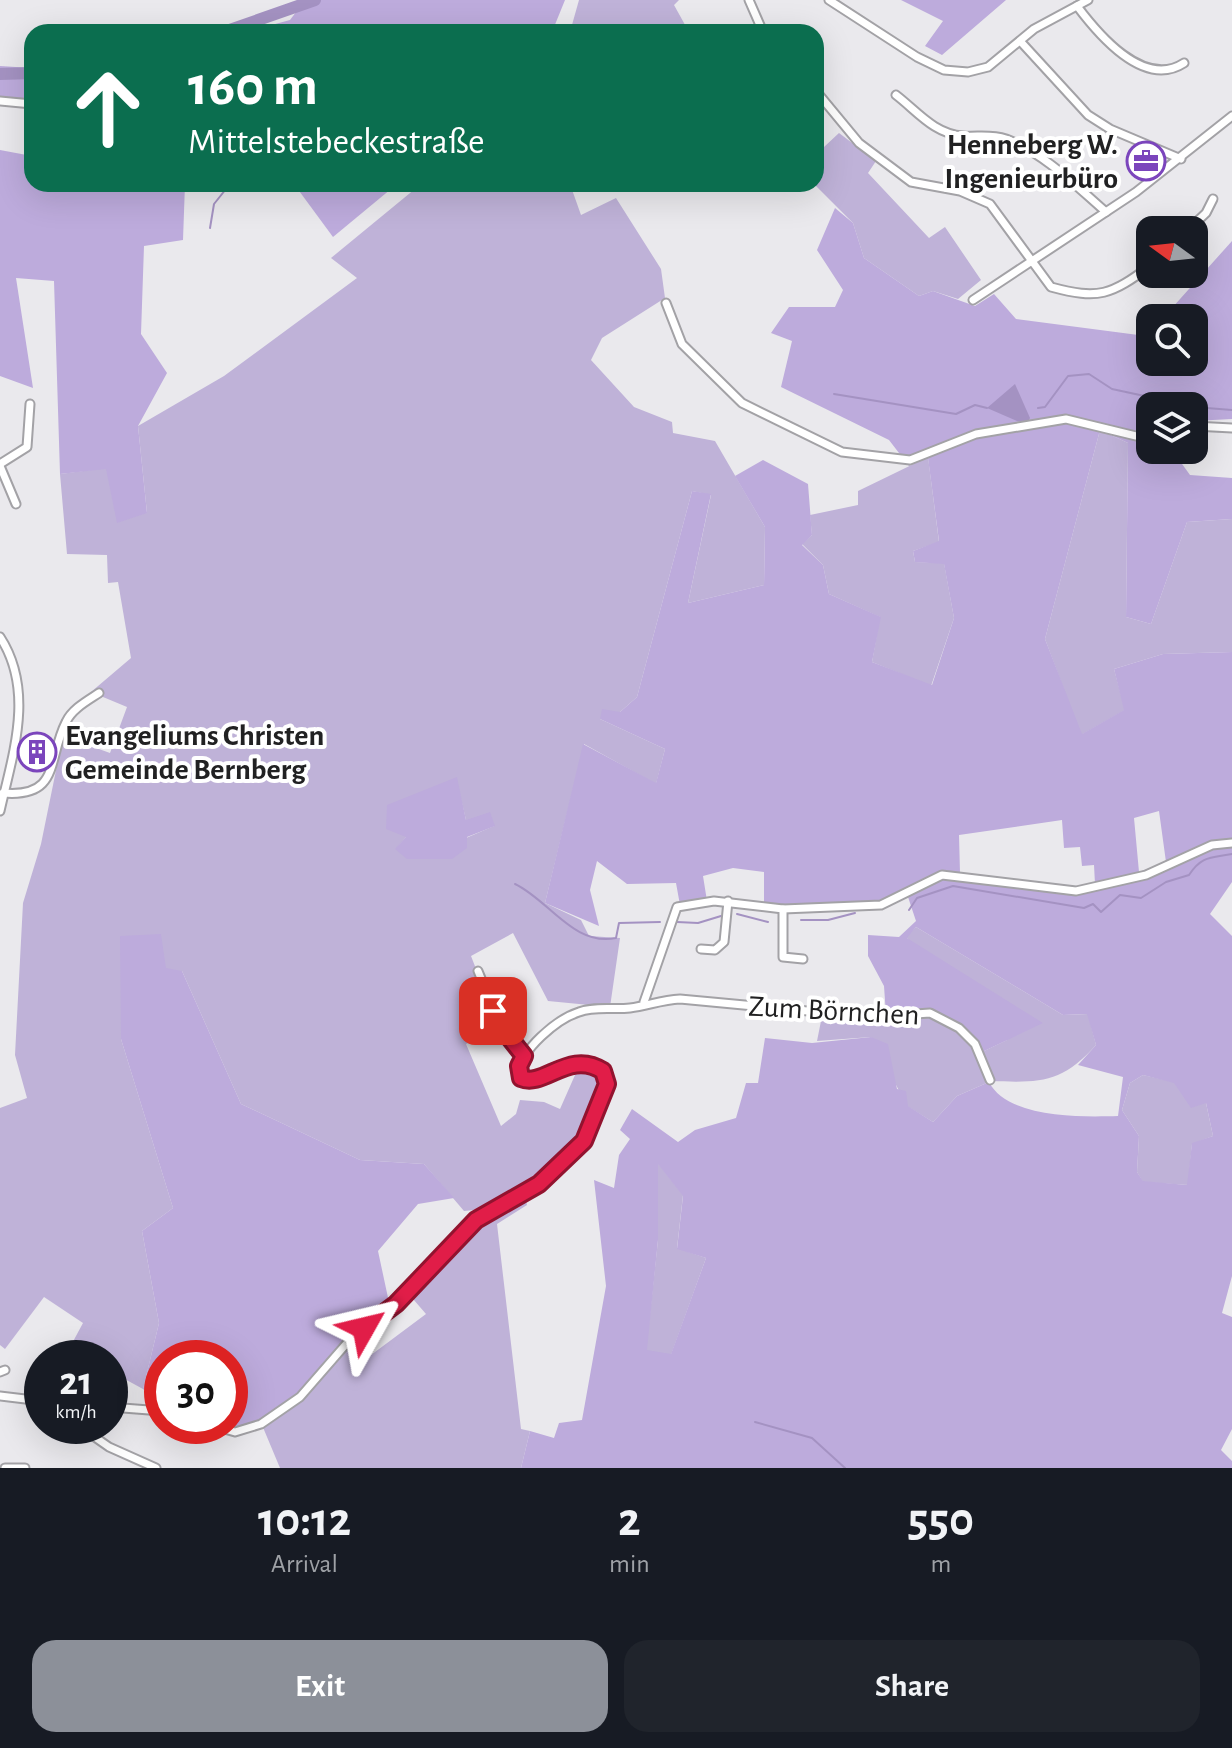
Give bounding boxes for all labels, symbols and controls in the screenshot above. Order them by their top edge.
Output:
icon: ahead [56,56,160,160]
text: 160 m [188,59,318,115]
text: Mittelstebeckestraße [188,124,485,160]
place label: Henneberg W. Ingenieurbüro [944,130,1118,194]
office icon: Henneberg W. Ingenieurbüro [1125,140,1167,182]
north arrow [1136,216,1208,288]
map controls [1136,216,1208,464]
button: search [1136,304,1208,376]
button: layers [1136,392,1208,464]
place label: Evangeliums Christen Gemeinde Bernberg [65,721,324,785]
building icon: Evangeliums Christen Gemeinde Bernberg [16,731,58,773]
pin [459,977,527,1045]
icon: arrive [471,989,515,1033]
street label: Zum Börnchen [748,992,920,1030]
position arrow [322,1286,406,1370]
speed limit sign: 30 [144,1340,248,1444]
text: 21 [59,1362,93,1402]
text: km/h [55,1402,97,1422]
text: 10:12 [258,1497,351,1545]
text: 2 [618,1497,641,1545]
text: 550 [908,1497,974,1545]
text: Arrival [271,1551,338,1577]
text: min [609,1551,650,1577]
text: m [930,1551,951,1577]
button: Exit [32,1640,608,1732]
button: Share [624,1640,1200,1732]

